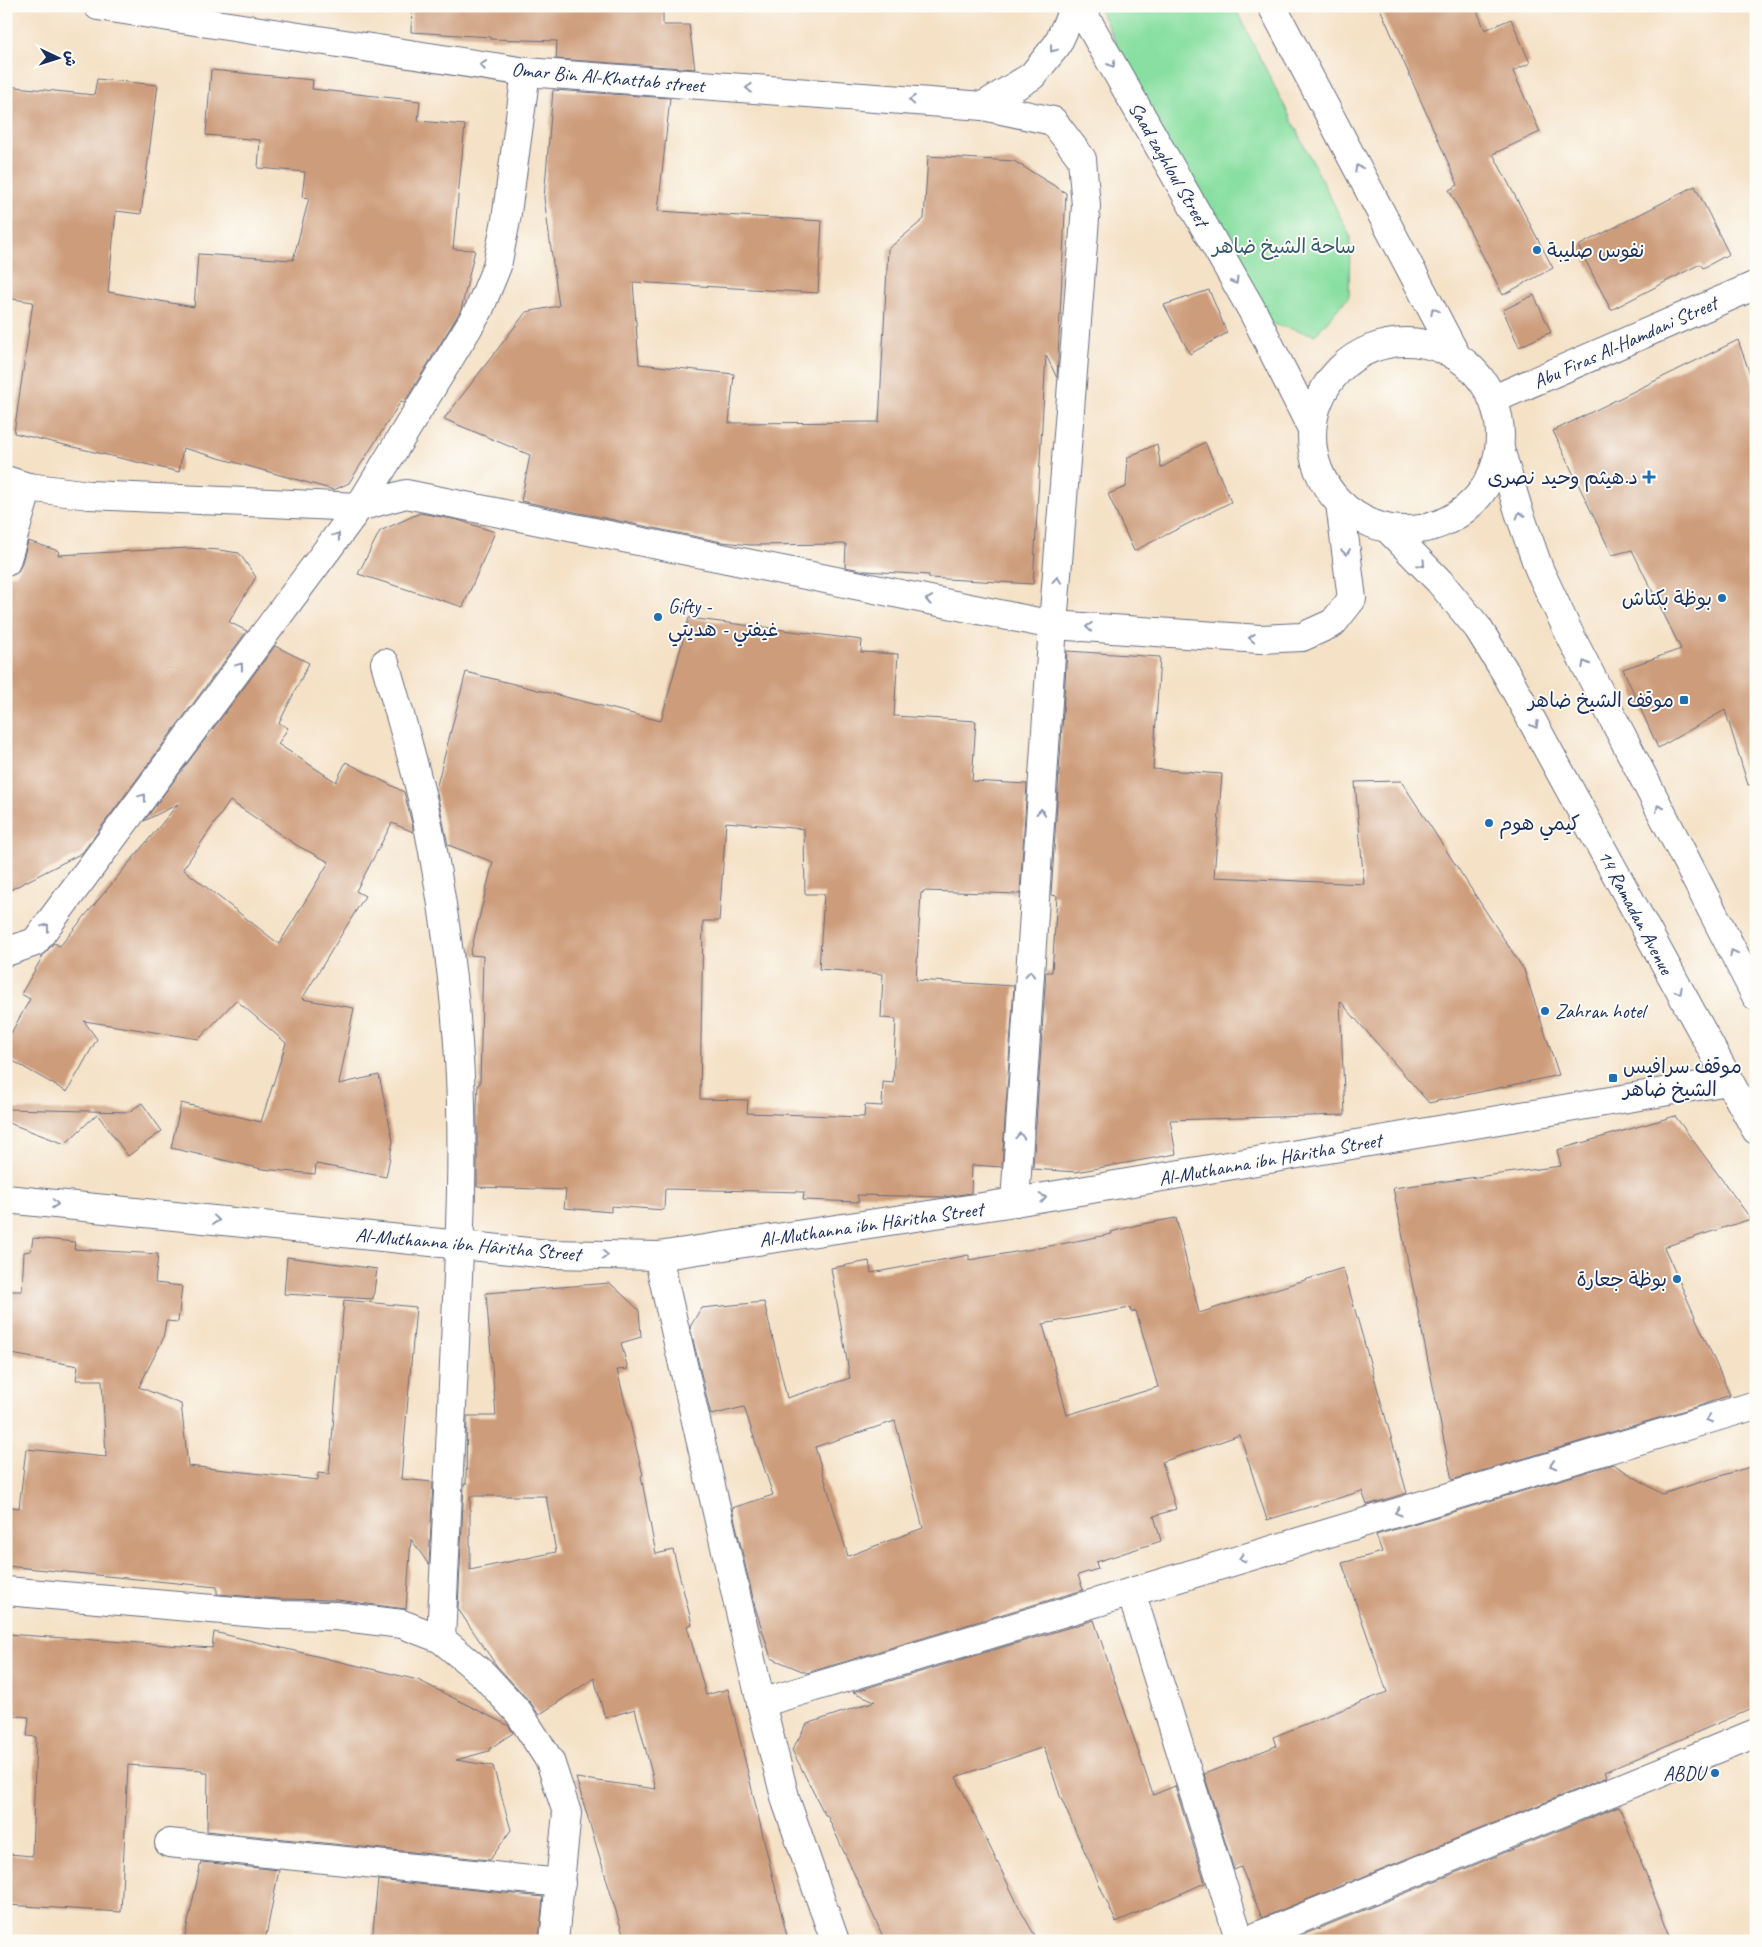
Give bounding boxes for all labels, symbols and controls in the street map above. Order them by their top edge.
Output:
north arrow [32,32,82,82]
one-way arrow [1050,43,1058,52]
text: ش [61,51,79,67]
street label: Omar Bin Al-Khattab street [511,57,708,99]
one-way arrow [1106,58,1116,67]
one-way arrow [479,60,487,71]
one-way arrow [745,83,753,94]
one-way arrow [907,95,915,106]
street label: Saad zaghloul Street [1123,98,1216,234]
one-way arrow [1354,164,1364,173]
park label: ساحة الشيخ ضاهر [1210,234,1356,260]
place label: نفوس صليبة [1547,238,1644,263]
marker: نفوس صليبة [1531,244,1543,256]
one-way arrow [1229,276,1239,285]
street label: Abu Firas Al-Hamdani Street [1529,289,1724,394]
one-way arrow [1430,308,1440,317]
place label: د.هيثم وحيد نصرى [1487,465,1638,492]
marker: د.هيثم وحيد نصرى [1642,470,1656,484]
one-way arrow [1516,511,1526,520]
one-way arrow [331,532,340,542]
one-way arrow [1340,548,1351,556]
one-way arrow [1416,558,1425,567]
one-way arrow [1051,576,1062,584]
place label: بوظة بكتاش [1622,586,1712,611]
marker: بوظة بكتاش [1716,592,1728,604]
place label: Gifty - غيفتي - هديتي [668,594,778,647]
one-way arrow [925,595,934,606]
marker: Gifty - غيفتي - هديتي [652,611,664,623]
one-way arrow [1085,622,1093,633]
one-way arrow [1247,633,1255,644]
one-way arrow [1581,660,1591,669]
one-way arrow [234,662,243,672]
place label: موقف الشيخ ضاهر [1526,688,1674,714]
marker: موقف الشيخ ضاهر [1678,694,1690,706]
one-way arrow [1528,720,1538,729]
one-way arrow [137,793,146,803]
one-way arrow [1655,804,1665,813]
one-way arrow [1035,808,1046,816]
place label: كيمي هوم [1499,811,1580,841]
marker: كيمي هوم [1483,817,1495,829]
street label: 14 Ramadan Avenue [1592,846,1680,980]
one-way arrow [40,923,49,933]
one-way arrow [1729,949,1739,958]
one-way arrow [1025,970,1036,978]
one-way arrow [1673,986,1683,995]
place label: Zahran hotel [1555,999,1649,1024]
marker: Zahran hotel [1539,1005,1551,1017]
place label: موقف سرافيس الشيخ ضاهر [1621,1054,1742,1103]
marker: موقف سرافيس الشيخ ضاهر [1607,1072,1619,1084]
street label: Al-Muthanna ibn Hâritha Street [1157,1127,1387,1191]
one-way arrow [1014,1132,1025,1140]
one-way arrow [1038,1193,1047,1203]
street label: Al-Muthanna ibn Hâritha Street [758,1196,988,1253]
one-way arrow [51,1198,59,1209]
one-way arrow [213,1214,221,1225]
street label: Al-Muthanna ibn Hâritha Street [354,1222,585,1267]
one-way arrow [601,1250,609,1260]
place label: بوظة جعارة [1576,1267,1667,1292]
marker: بوظة جعارة [1671,1273,1683,1285]
one-way arrow [1705,1413,1714,1423]
one-way arrow [1550,1460,1558,1470]
one-way arrow [1394,1506,1402,1516]
one-way arrow [1238,1553,1247,1563]
place label: ABDU [1663,1761,1708,1786]
marker: ABDU [1709,1767,1721,1779]

